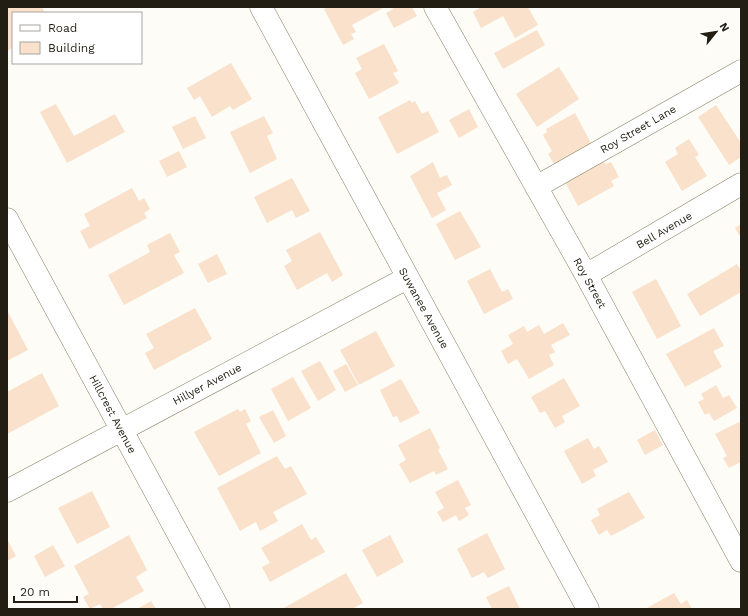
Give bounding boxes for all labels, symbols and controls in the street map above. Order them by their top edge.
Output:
legend [12,12,142,64]
north arrow [696,12,736,52]
text: N [717,20,732,34]
text: Road [48,21,77,35]
text: Building [48,41,95,55]
street label: Roy Street Lane [598,102,679,156]
street label: Bell Avenue [634,209,694,252]
street label: Roy Street [570,256,609,311]
street label: Suwanee Avenue [396,265,451,351]
street label: Hillyer Avenue [171,361,244,408]
street label: Hillcrest Avenue [86,373,139,456]
scale bar [14,578,77,604]
text: 20 m [20,585,50,599]

